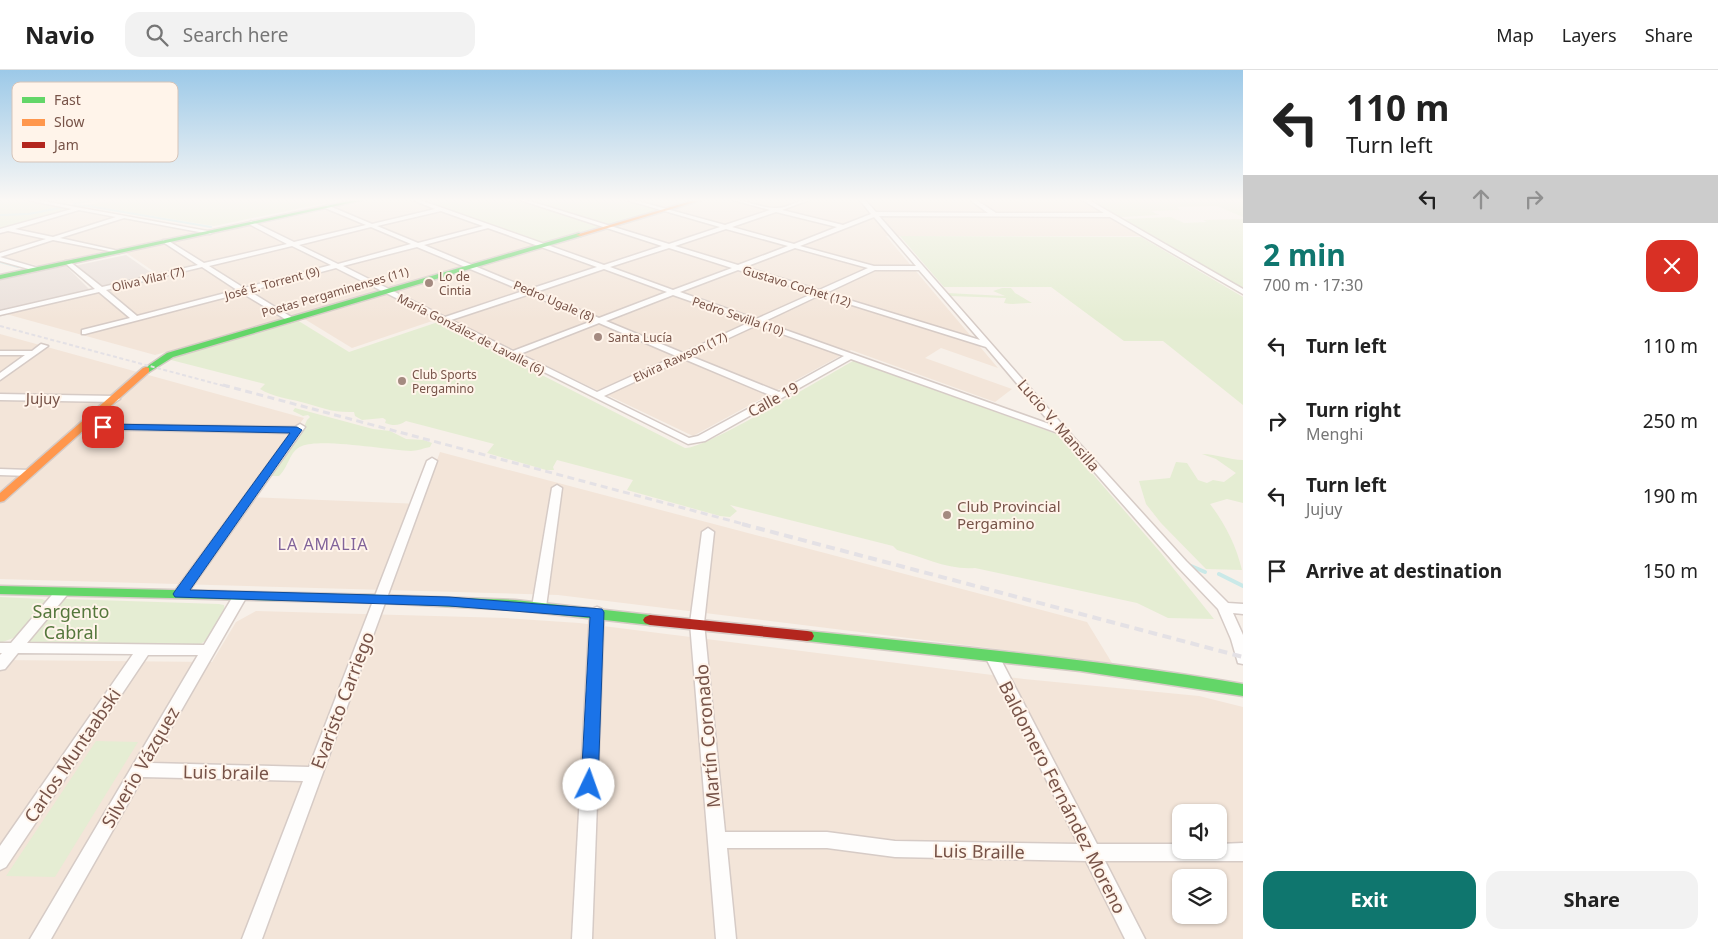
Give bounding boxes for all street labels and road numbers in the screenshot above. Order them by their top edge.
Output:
street label: Gustavo Cochet (12) [741,261,854,311]
street label: Oliva Vilar (7) [110,262,186,296]
street label: José E. Torrent (9) [222,262,322,304]
street label: Poetas Pergaminenses (11) [259,263,411,321]
street label: Pedro Ugale (8) [511,276,597,326]
street label: María González de Lavalle (6) [394,289,548,379]
street label: Pedro Sevilla (10) [690,292,786,340]
street label: Elvira Rawson (17) [630,328,730,386]
street label: Lucio V. Mansilla [1013,375,1105,475]
street label: Calle 19 [744,377,802,421]
street label: Jujuy [24,388,61,408]
street label: Evaristo Carriego [305,628,379,772]
street label: Martín Coronado [689,663,725,809]
street label: Baldomero Fernández Moreno [994,677,1132,917]
street label: Carlos Muntaabski [18,683,126,827]
street label: Silverio Vázquez [96,702,184,832]
street label: Luis braile [183,759,269,785]
street label: Luis Braille [933,838,1025,864]

